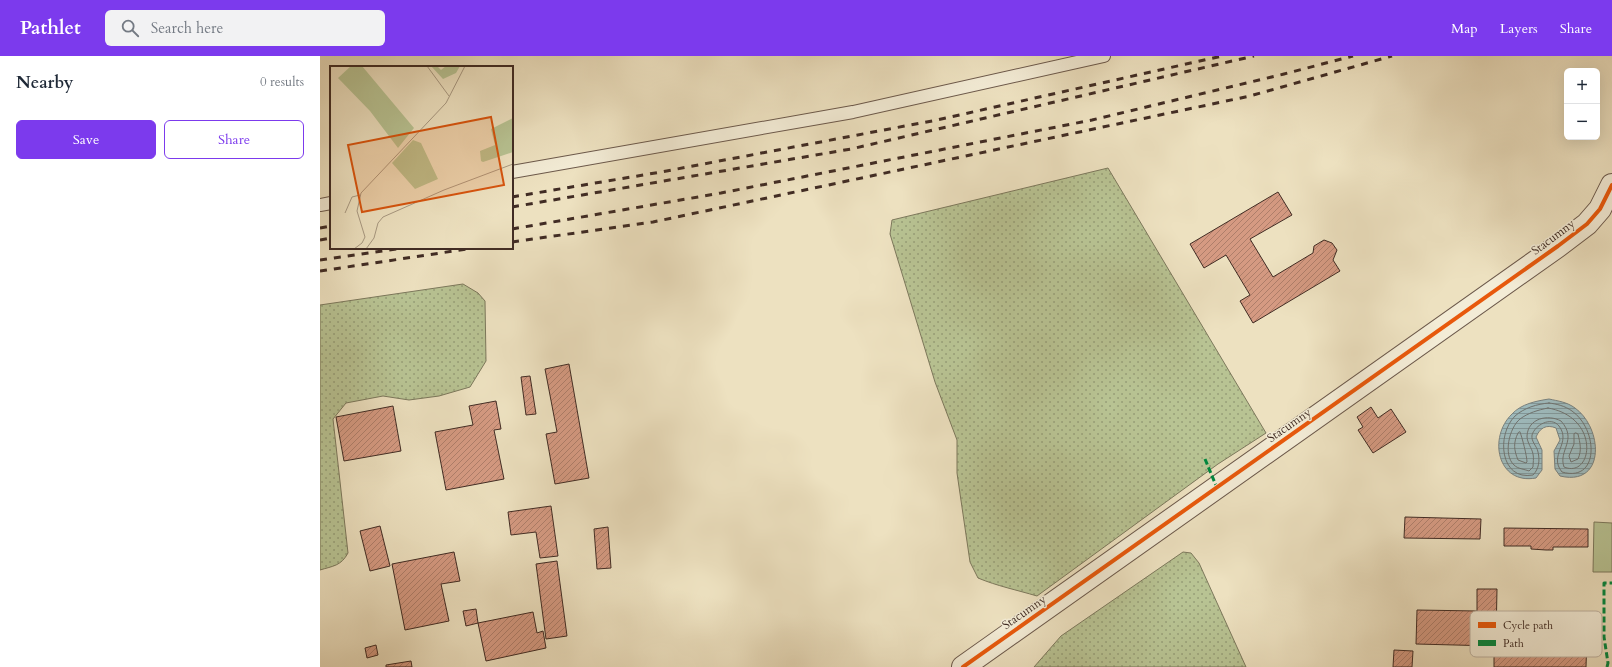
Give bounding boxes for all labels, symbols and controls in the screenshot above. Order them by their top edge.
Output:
search box [105,10,385,46]
text: Pathlet [20,15,81,41]
icon: search [119,17,141,39]
text: Search here [151,18,223,38]
text: Map [1451,19,1478,38]
text: Layers [1500,19,1538,38]
text: Share [1560,19,1592,38]
inset map [330,66,513,249]
map controls [1564,68,1600,140]
button: + [1564,68,1600,104]
text: Nearby [16,71,73,94]
text: 0 results [260,73,304,91]
button: − [1564,104,1600,140]
button: Save [16,120,156,159]
button: Share [164,120,304,159]
street label: Stacumny [1528,215,1578,259]
street label: Stacumny [1264,404,1315,446]
street label: Stacumny [999,591,1050,633]
legend [1470,611,1602,657]
text: Cycle path [1503,618,1553,633]
text: Path [1503,636,1524,651]

